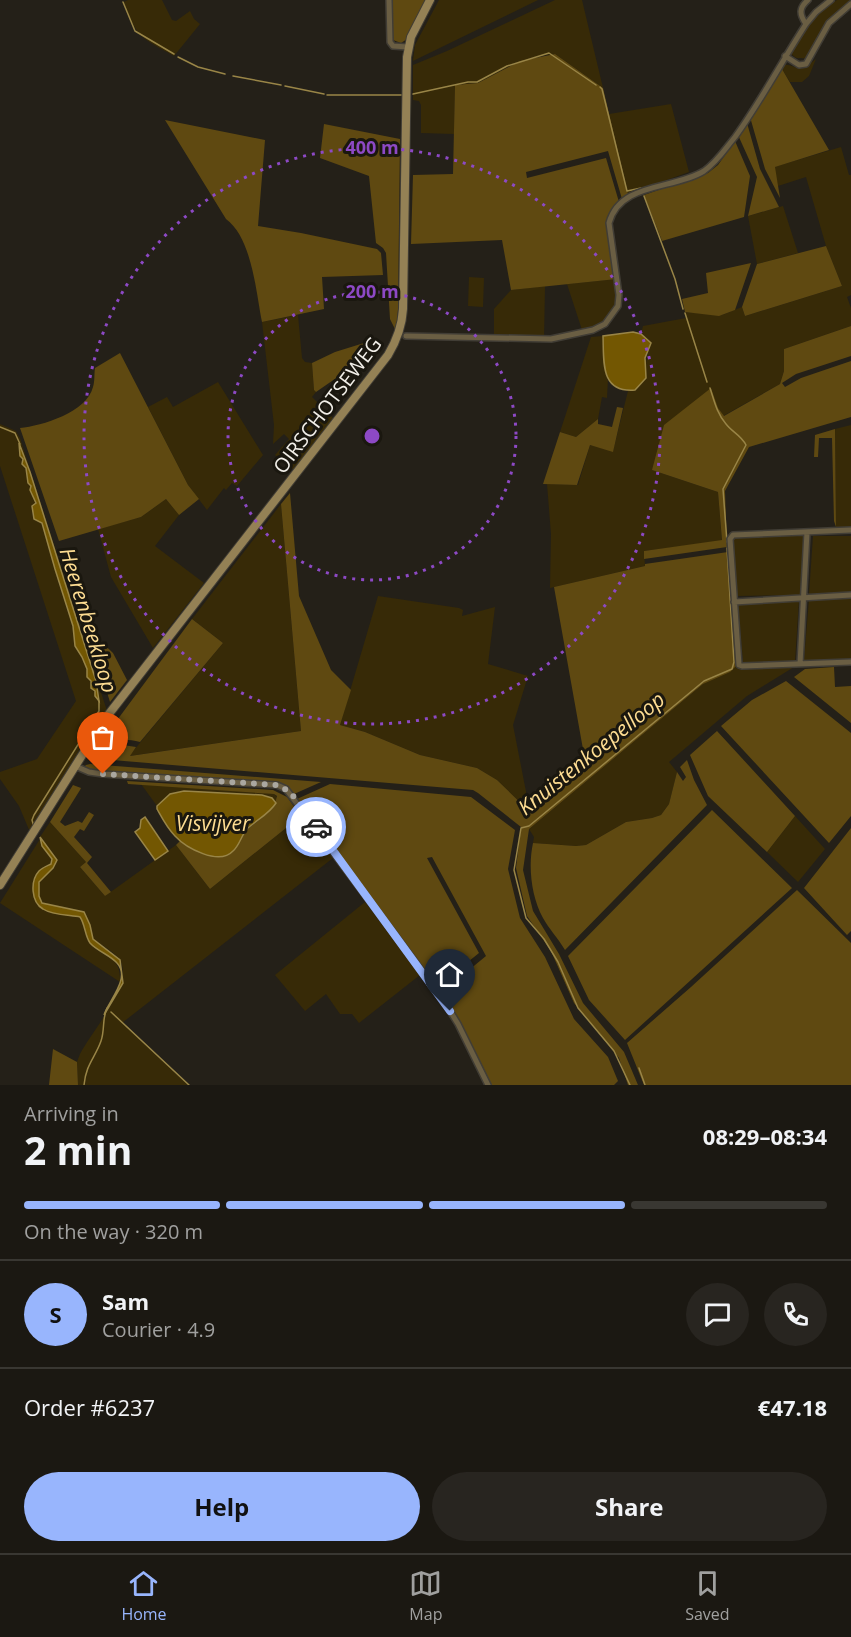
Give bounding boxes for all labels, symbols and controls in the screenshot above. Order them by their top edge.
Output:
text: 400 m [345,135,399,159]
text: 200 m [345,279,399,303]
street label: OIRSCHOTSEWEG [267,331,387,479]
centre of rings [362,426,382,446]
water label: Heerenbeekloop [54,544,124,696]
water label: Knuistenkoepelloop [512,685,670,821]
pin [77,712,128,774]
icon: bag [86,721,119,754]
courier [286,797,346,857]
water label: Visvijver [176,809,251,837]
icon: car [300,811,333,844]
pin [424,949,475,1011]
icon: home [433,958,466,991]
text: Arriving in [24,1100,119,1127]
text: 08:29–08:34 [703,1121,827,1151]
text: 2 min [24,1123,132,1176]
text: On the way · 320 m [24,1218,203,1245]
button: chat [686,1283,749,1346]
button: phone [764,1283,827,1346]
text: Sam [102,1286,149,1316]
text: S [49,1299,62,1329]
text: Courier · 4.9 [102,1316,215,1343]
text: Order #6237 [24,1392,155,1422]
text: €47.18 [758,1392,827,1422]
button: Help [24,1472,420,1541]
button: Share [432,1472,827,1541]
tab: Home [121,1567,167,1625]
tab: Map [409,1567,442,1625]
tab: Saved [685,1567,730,1625]

